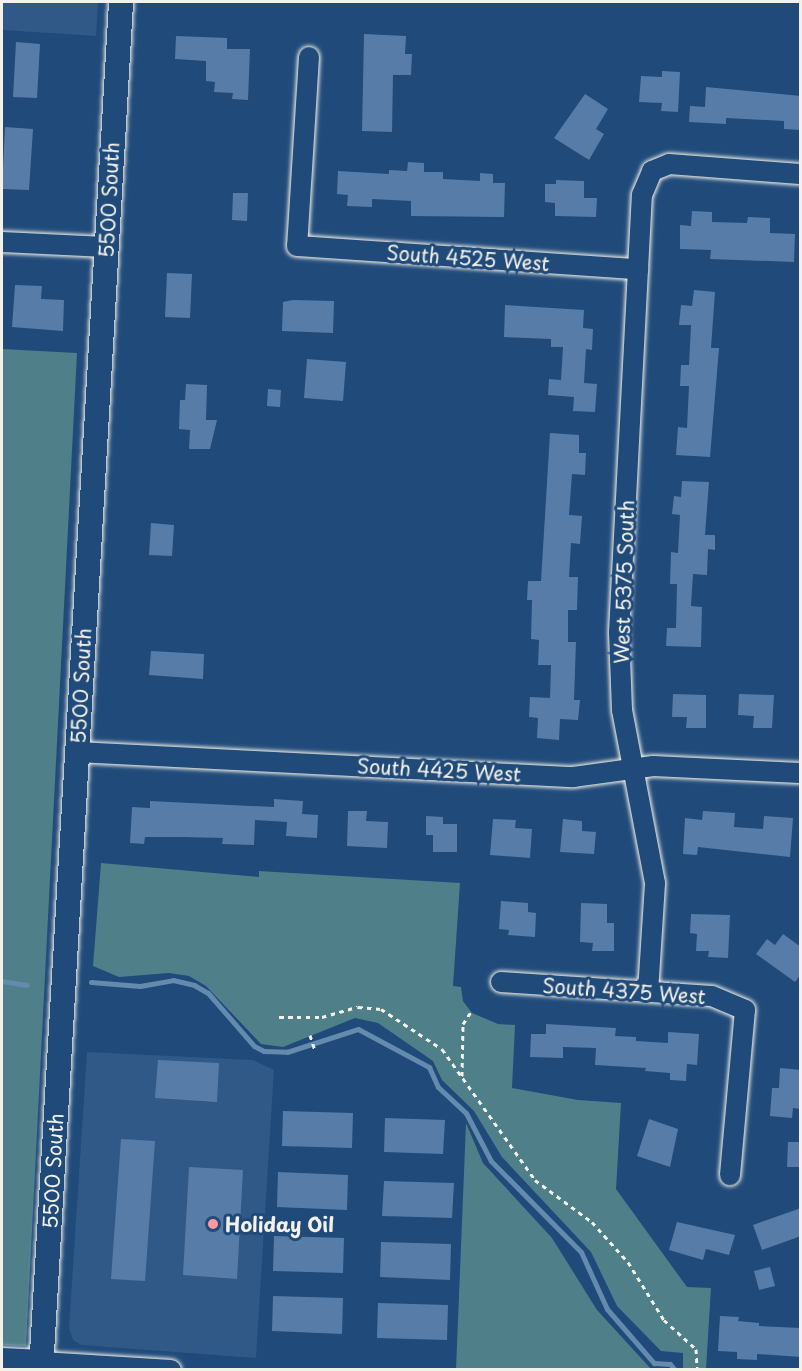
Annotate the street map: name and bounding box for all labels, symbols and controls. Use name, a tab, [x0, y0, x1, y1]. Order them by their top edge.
street label: 5500 South	[94, 141, 124, 259]
street label: South 4525 West	[384, 240, 552, 276]
street label: West 5375 South	[609, 500, 639, 664]
street label: 5500 South	[66, 627, 96, 745]
street label: South 4425 West	[355, 754, 523, 786]
street label: South 4375 West	[541, 973, 707, 1009]
street label: 5500 South	[38, 1112, 68, 1230]
place label: Holiday Oil	[225, 1212, 336, 1236]
marker: Holiday Oil	[206, 1217, 220, 1231]

